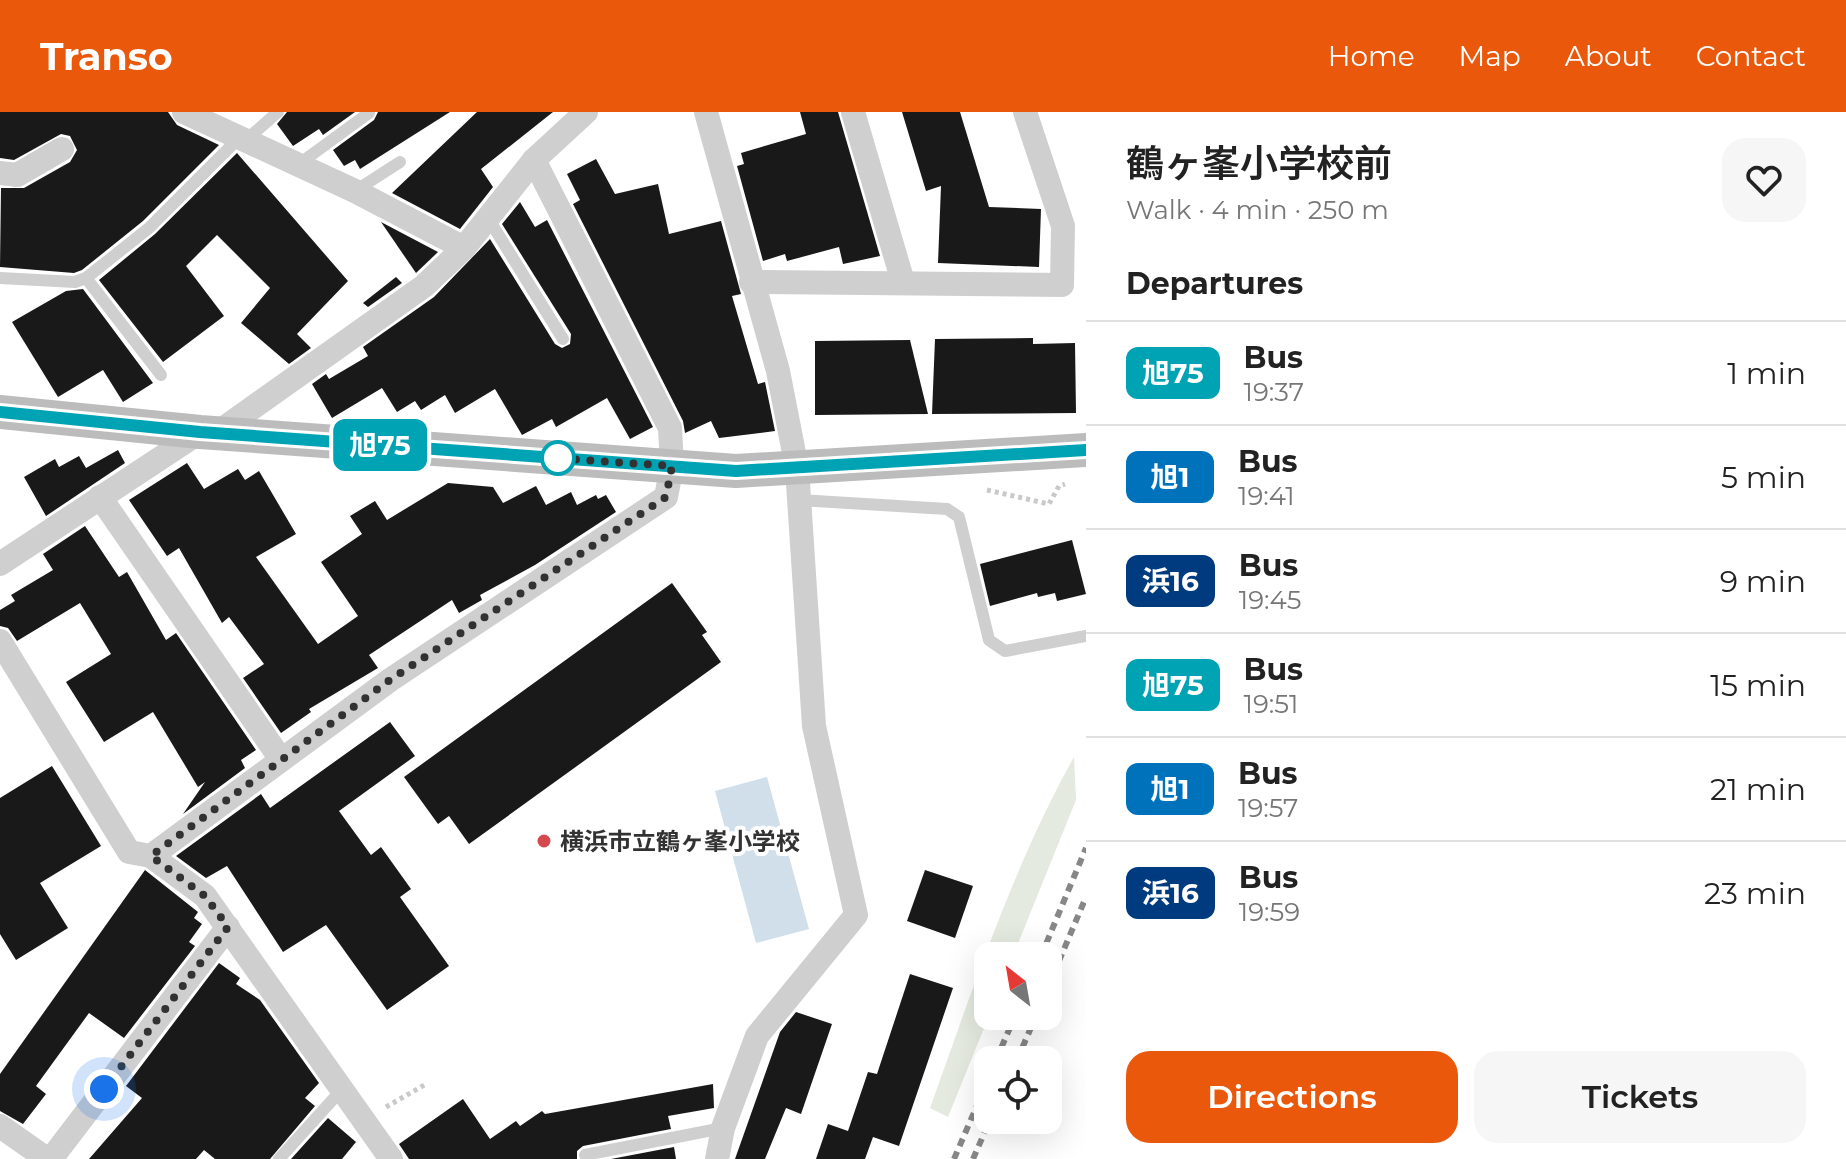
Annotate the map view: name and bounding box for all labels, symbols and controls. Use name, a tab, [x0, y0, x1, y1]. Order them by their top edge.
text: Transo	[40, 33, 173, 80]
text: Home	[1328, 39, 1415, 73]
text: Map	[1459, 39, 1521, 73]
text: About	[1565, 39, 1652, 73]
text: Contact	[1696, 39, 1806, 73]
button: heart	[1722, 138, 1806, 222]
text: 鶴ヶ峯小学校前	[1126, 140, 1392, 187]
text: Walk · 4 min · 250 m	[1126, 194, 1389, 226]
text: Departures	[1126, 265, 1303, 302]
text: Bus	[1244, 339, 1303, 376]
text: 1 min	[1727, 355, 1806, 392]
text: 旭75	[1142, 356, 1204, 390]
text: 19:37	[1244, 376, 1304, 408]
line badge: 旭75	[334, 419, 426, 471]
text: 旭75	[349, 428, 411, 462]
unlabelled marker	[541, 441, 575, 475]
text: Bus	[1238, 443, 1298, 480]
text: 5 min	[1721, 459, 1806, 496]
text: 旭1	[1151, 460, 1189, 494]
text: 19:41	[1238, 480, 1295, 512]
text: Bus	[1239, 547, 1298, 584]
text: 9 min	[1720, 563, 1806, 600]
text: 浜16	[1142, 564, 1199, 598]
text: 19:45	[1239, 584, 1301, 616]
text: Bus	[1244, 651, 1303, 688]
text: 15 min	[1710, 667, 1806, 704]
text: 旭75	[1142, 668, 1204, 702]
text: 19:51	[1244, 688, 1298, 720]
text: Bus	[1238, 755, 1298, 792]
text: 21 min	[1710, 771, 1806, 808]
text: 旭1	[1151, 772, 1189, 806]
text: 19:57	[1238, 792, 1298, 824]
place label: 横浜市立鶴ヶ峯小学校	[560, 827, 800, 856]
marker: 横浜市立鶴ヶ峯小学校	[535, 832, 553, 850]
text: Bus	[1239, 859, 1298, 896]
text: 23 min	[1704, 875, 1806, 912]
text: 浜16	[1142, 876, 1199, 910]
text: 19:59	[1239, 896, 1300, 928]
north arrow	[974, 942, 1062, 1030]
map controls	[974, 942, 1062, 1134]
button: locate	[974, 1046, 1062, 1134]
button: Directions	[1126, 1051, 1458, 1143]
button: Tickets	[1474, 1051, 1806, 1143]
your location	[84, 1069, 124, 1109]

